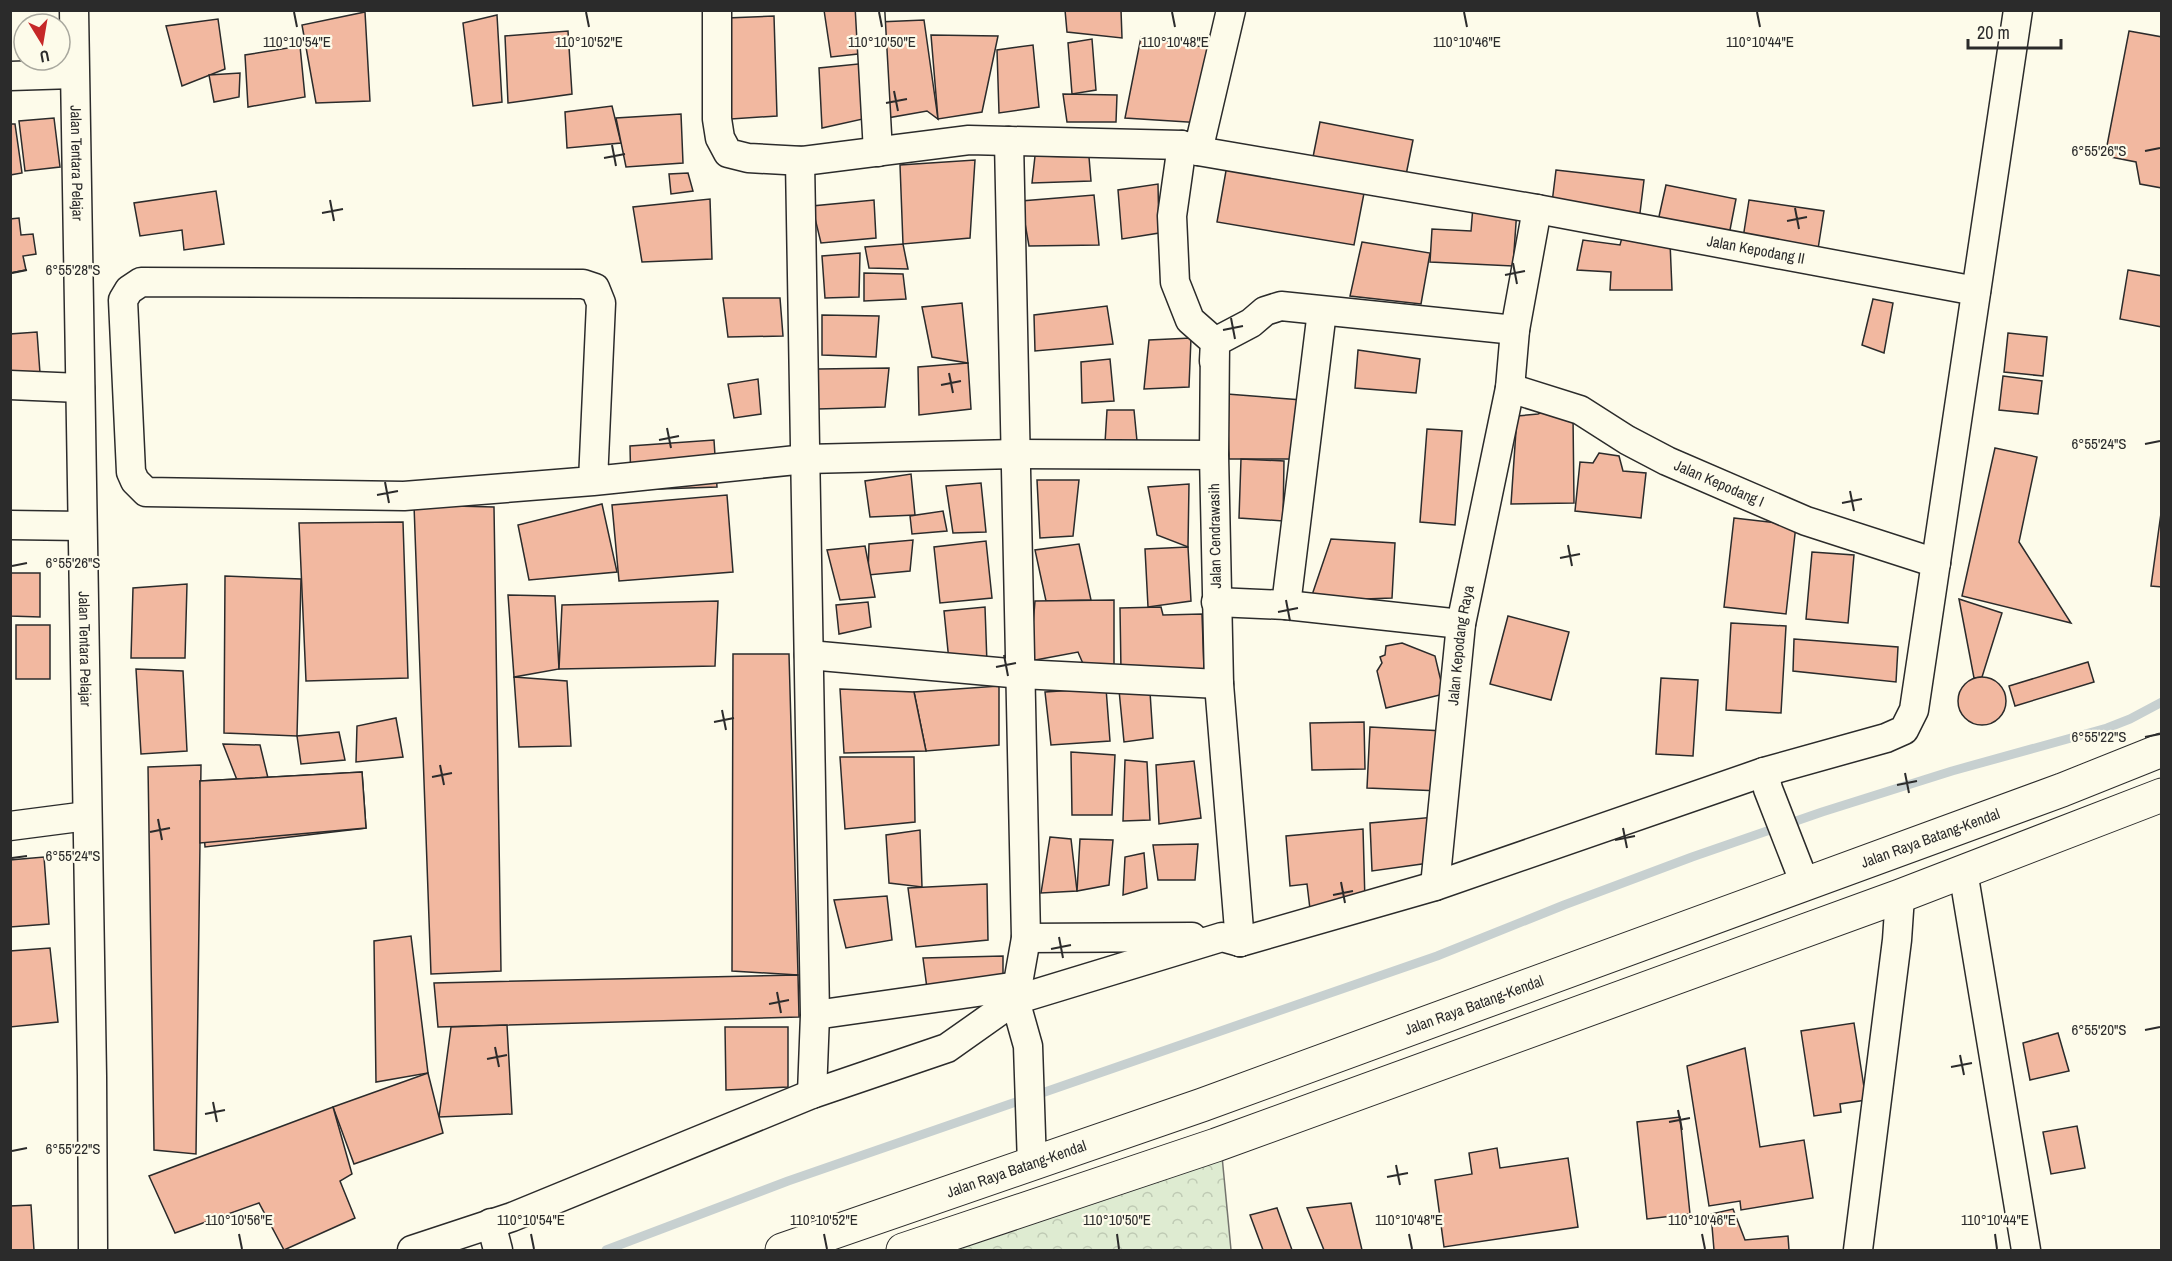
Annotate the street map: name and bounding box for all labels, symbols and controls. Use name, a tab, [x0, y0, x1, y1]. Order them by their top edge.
north arrow	[12, 12, 72, 72]
scale bar	[1968, 12, 2061, 50]
text: 20 m	[1977, 20, 2010, 45]
text: 110°10'54"E	[263, 31, 331, 52]
text: 110°10'52"E	[555, 31, 623, 52]
text: 110°10'50"E	[848, 31, 916, 52]
text: 110°10'48"E	[1141, 31, 1209, 52]
text: 110°10'46"E	[1433, 31, 1501, 52]
text: 110°10'44"E	[1726, 31, 1794, 52]
text: U	[38, 45, 52, 68]
street label: Jalan Tentara Pelajar	[66, 105, 89, 221]
text: 6°55'26"S	[2071, 140, 2127, 161]
street label: Jalan Kepodang II	[1705, 230, 1807, 269]
text: 6°55'28"S	[45, 259, 101, 280]
text: 6°55'24"S	[2071, 433, 2127, 454]
street label: Jalan Kepodang I	[1671, 454, 1767, 512]
street label: Jalan Cendrawasih	[1203, 483, 1226, 589]
text: 6°55'26"S	[45, 552, 101, 573]
street label: Jalan Kepodang Raya	[1442, 583, 1479, 706]
street label: Jalan Tentara Pelajar	[74, 591, 97, 707]
text: 6°55'22"S	[2071, 726, 2127, 747]
street label: Jalan Raya Batang-Kendal	[1858, 803, 2003, 873]
text: 6°55'24"S	[45, 845, 101, 866]
street label: Jalan Raya Batang-Kendal	[1401, 970, 1546, 1040]
text: 6°55'20"S	[2071, 1019, 2127, 1040]
street label: Jalan Raya Batang-Kendal	[944, 1135, 1089, 1202]
text: 6°55'22"S	[45, 1138, 101, 1159]
text: 110°10'56"E	[205, 1209, 273, 1230]
text: 110°10'54"E	[497, 1209, 565, 1230]
text: 110°10'52"E	[790, 1209, 858, 1230]
text: 110°10'50"E	[1083, 1209, 1151, 1230]
text: 110°10'48"E	[1375, 1209, 1443, 1230]
text: 110°10'46"E	[1668, 1209, 1736, 1230]
text: 110°10'44"E	[1961, 1209, 2029, 1230]

